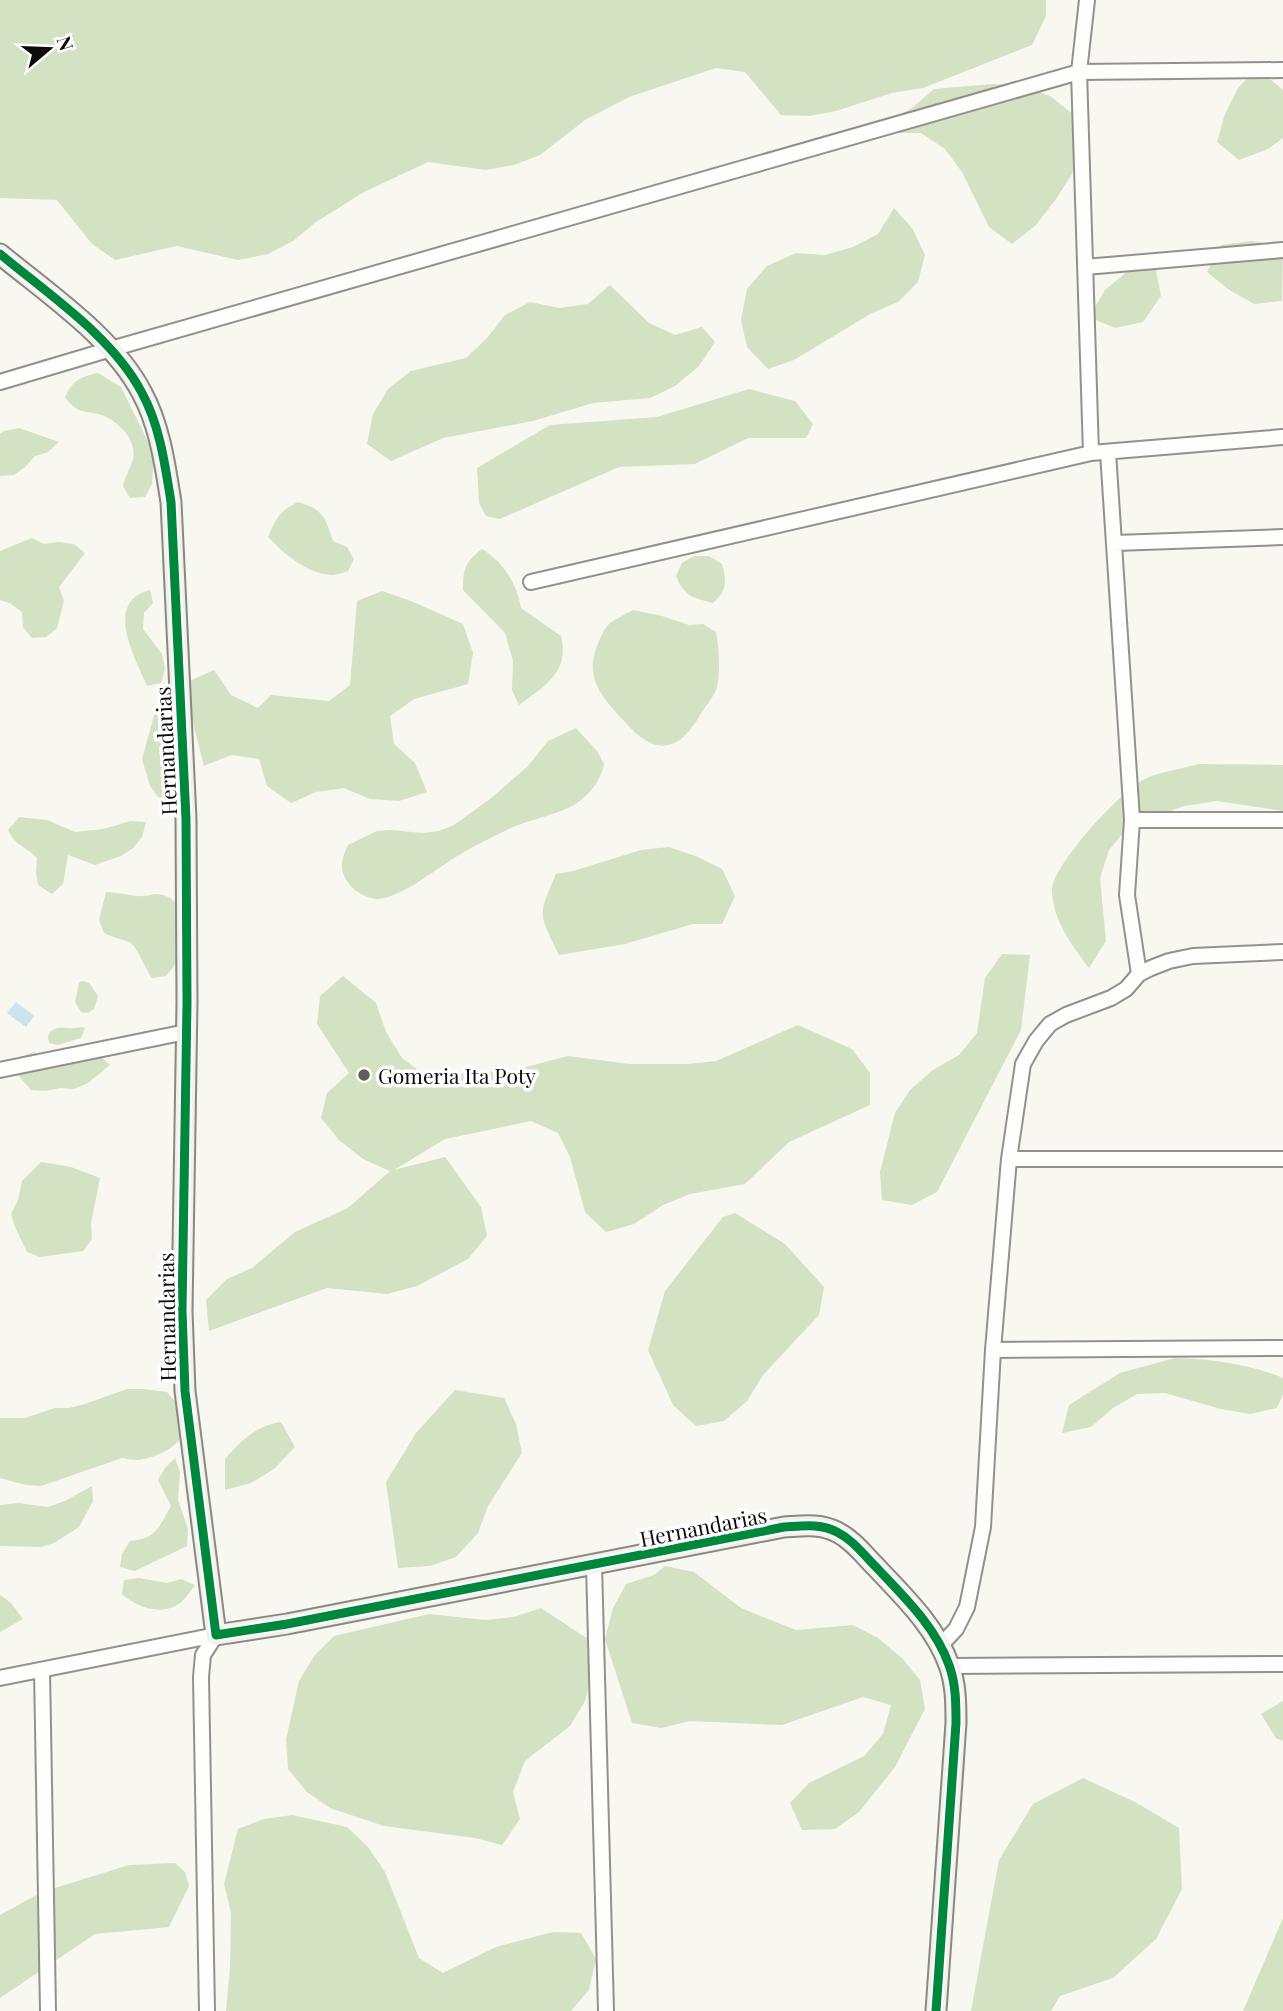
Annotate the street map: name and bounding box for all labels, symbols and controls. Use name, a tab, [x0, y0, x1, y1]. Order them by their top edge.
north arrow	[14, 14, 84, 84]
text: N	[51, 32, 81, 54]
street label: Hernandarias	[148, 686, 182, 816]
place label: Gomeria Ita Poty	[378, 1061, 536, 1089]
marker: Gomeria Ita Poty	[356, 1067, 372, 1083]
street label: Hernandarias	[151, 1252, 181, 1382]
street label: Hernandarias	[637, 1500, 769, 1552]

